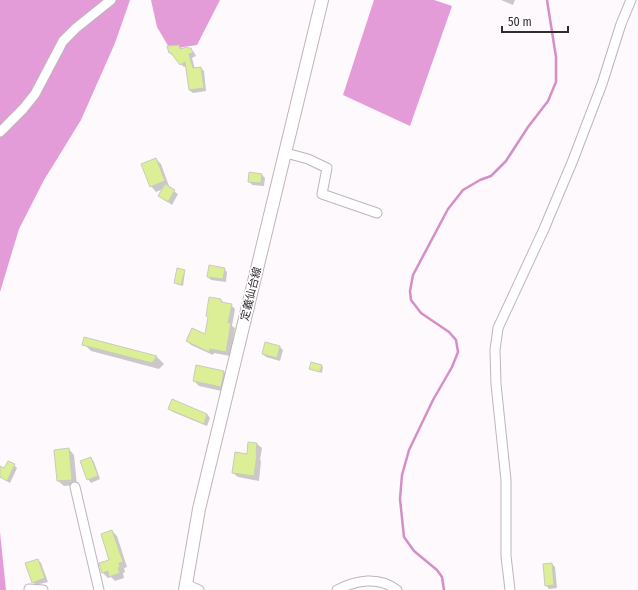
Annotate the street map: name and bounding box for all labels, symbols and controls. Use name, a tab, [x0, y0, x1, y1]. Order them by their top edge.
scale bar	[502, 8, 568, 34]
text: 50 m	[508, 15, 532, 29]
street label: 定義仙台線	[238, 266, 264, 322]

